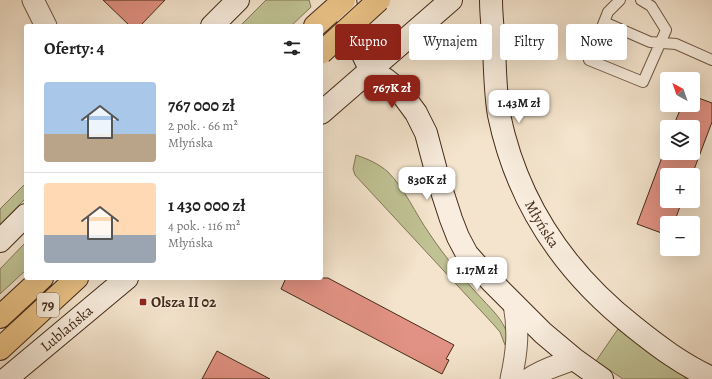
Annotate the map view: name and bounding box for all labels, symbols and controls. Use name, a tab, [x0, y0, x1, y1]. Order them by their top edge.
chip: Kupno	[335, 24, 401, 60]
chip: Wynajem	[409, 24, 492, 60]
chip: Filtry	[500, 24, 558, 60]
chip: Nowe	[566, 24, 627, 60]
text: Oferty: 4	[44, 37, 104, 60]
icon: filters	[281, 37, 303, 59]
north arrow	[660, 72, 700, 112]
map controls	[660, 72, 700, 256]
pin: 767K zł	[355, 75, 429, 109]
text: 767K zł	[373, 79, 411, 96]
pin: 1.43M zł	[478, 90, 560, 124]
text: 767 000 zł	[168, 94, 235, 117]
text: 1.43M zł	[497, 94, 541, 111]
icon: home	[76, 98, 124, 146]
text: 2 pok. · 66 m²	[168, 117, 238, 134]
button: layers	[660, 120, 700, 160]
text: Młyńska	[168, 134, 213, 151]
pin: 830K zł	[390, 167, 464, 201]
button: +	[660, 168, 700, 208]
text: 830K zł	[407, 171, 447, 188]
text: 1 430 000 zł	[168, 194, 245, 217]
street label: Młyńska	[520, 197, 564, 252]
icon: home	[76, 199, 124, 247]
button: −	[660, 216, 700, 256]
text: 4 pok. · 116 m²	[168, 217, 240, 234]
text: Młyńska	[168, 234, 213, 251]
pin: 1.17M zł	[436, 257, 518, 291]
text: 1.17M zł	[456, 261, 498, 278]
place label: Olsza II 02	[151, 292, 217, 312]
road number: 79	[37, 293, 59, 317]
marker: Olsza II 02	[138, 297, 148, 307]
street label: Lublańska	[36, 301, 97, 356]

